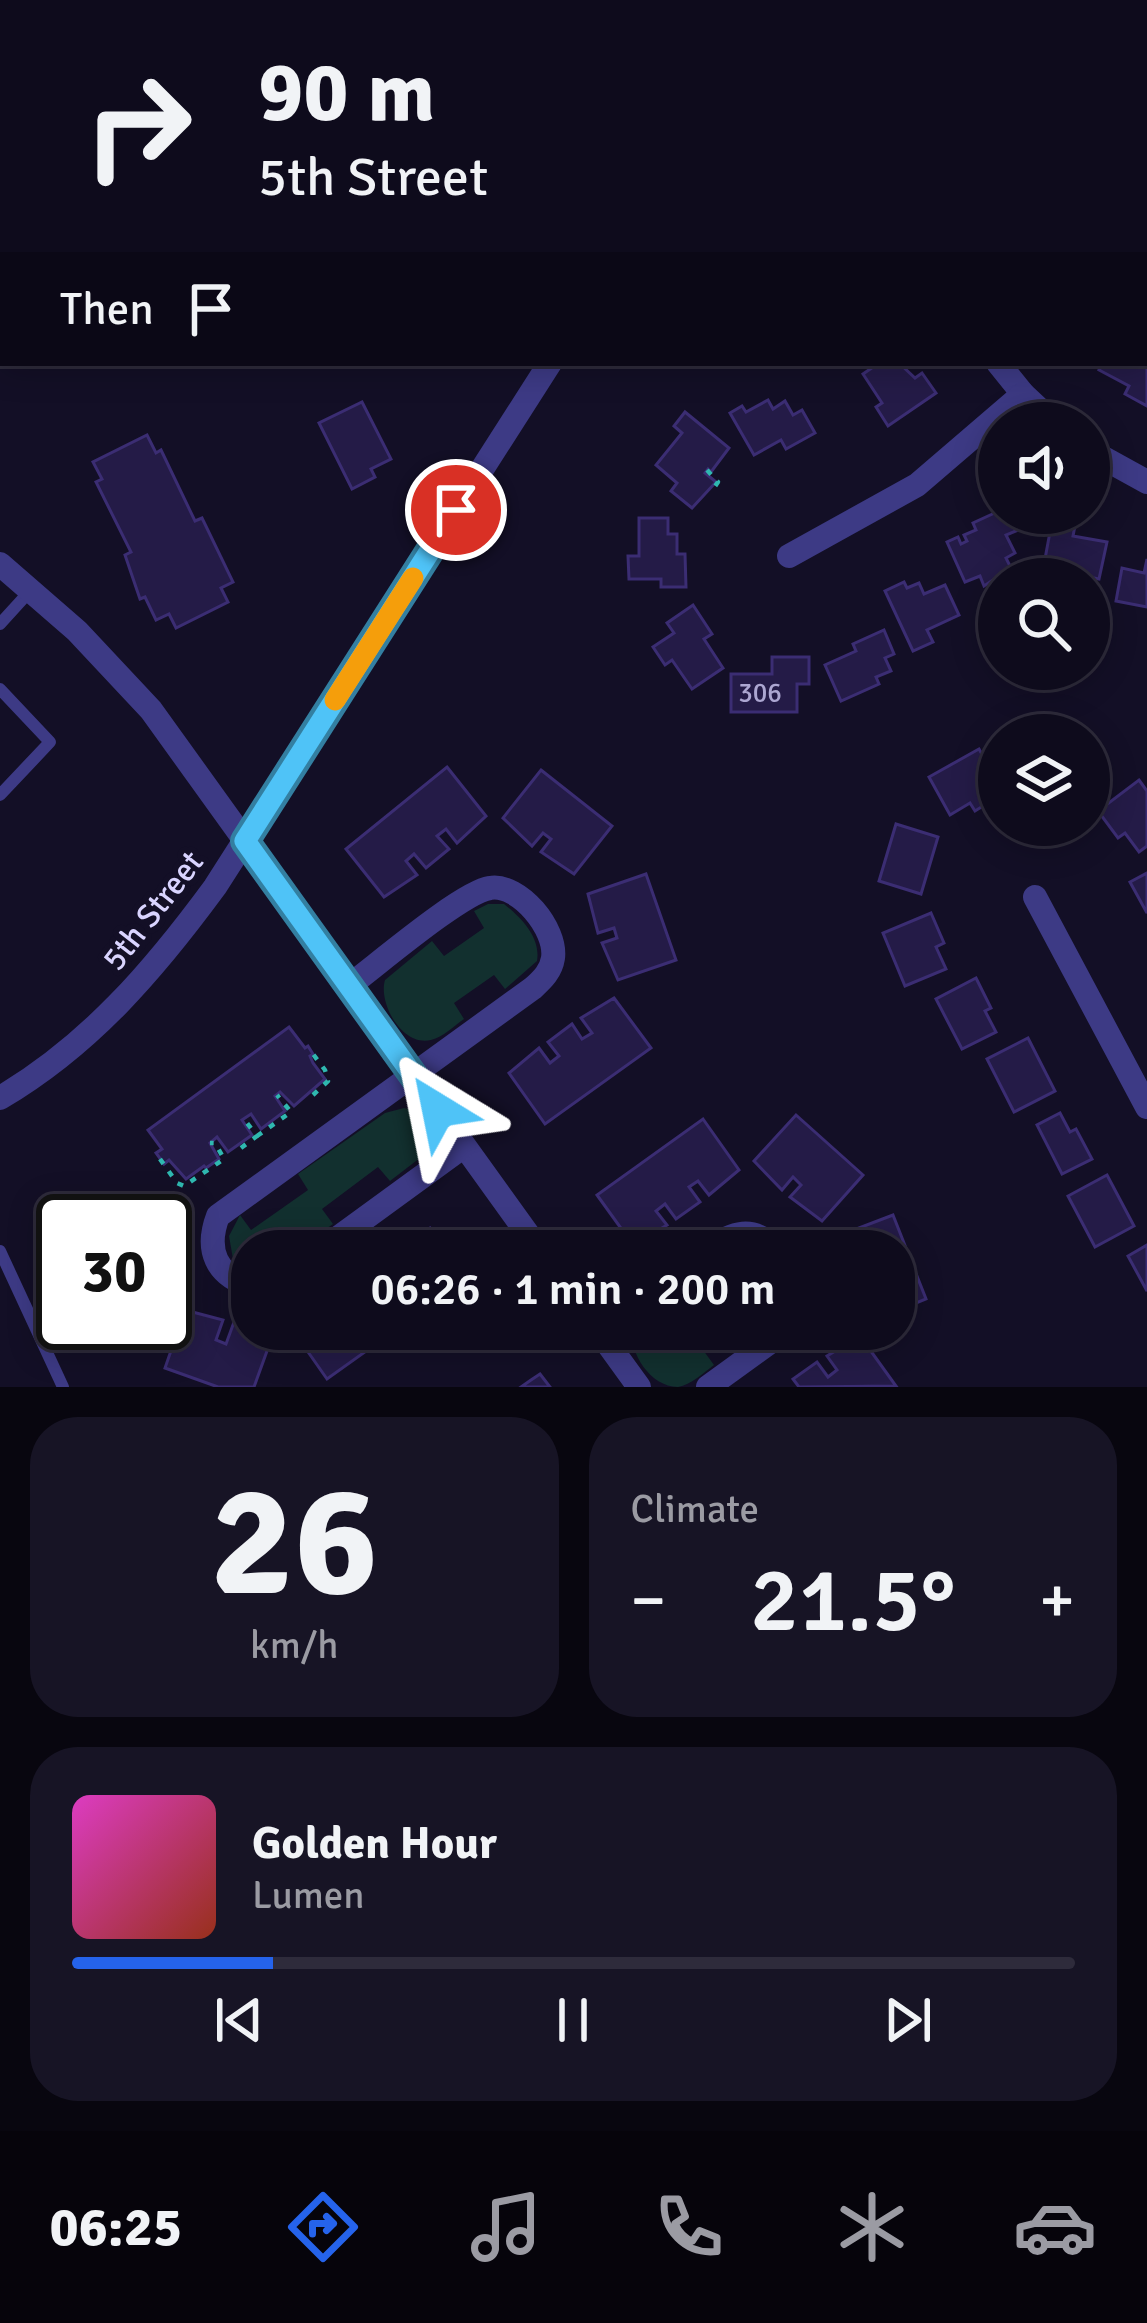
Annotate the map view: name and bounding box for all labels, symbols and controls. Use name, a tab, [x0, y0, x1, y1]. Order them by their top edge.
text: 90 m	[258, 41, 435, 145]
icon: right	[60, 48, 216, 204]
text: 5th Street	[258, 144, 488, 211]
icon: arrive	[178, 276, 244, 342]
text: Then	[60, 282, 154, 337]
map controls	[978, 402, 1110, 846]
button: sound	[978, 402, 1110, 534]
pin	[405, 459, 507, 561]
icon: arrive	[423, 477, 489, 543]
button: search	[978, 558, 1110, 690]
house number: 306	[738, 677, 782, 710]
button: layers	[978, 714, 1110, 846]
street label: 5th Street	[94, 843, 213, 979]
position arrow	[375, 1047, 501, 1173]
speed limit sign: 30	[36, 1194, 192, 1350]
text: 06:26 · 1 min · 200 m	[371, 1262, 775, 1317]
text: 26	[210, 1446, 378, 1639]
text: Climate	[631, 1485, 759, 1533]
text: 21.5°	[750, 1545, 955, 1656]
text: −	[631, 1560, 666, 1641]
text: +	[1039, 1560, 1075, 1641]
text: km/h	[250, 1621, 338, 1669]
text: Golden Hour	[252, 1816, 497, 1871]
text: Lumen	[252, 1871, 365, 1919]
icon: previous	[206, 1987, 272, 2053]
icon: pause	[540, 1987, 606, 2053]
icon: next	[875, 1987, 941, 2053]
icon: directions	[281, 2185, 365, 2269]
icon: music	[464, 2185, 548, 2269]
icon: phone	[647, 2185, 731, 2269]
icon: climate	[830, 2185, 914, 2269]
icon: car	[1013, 2185, 1097, 2269]
text: 06:25	[50, 2194, 182, 2261]

